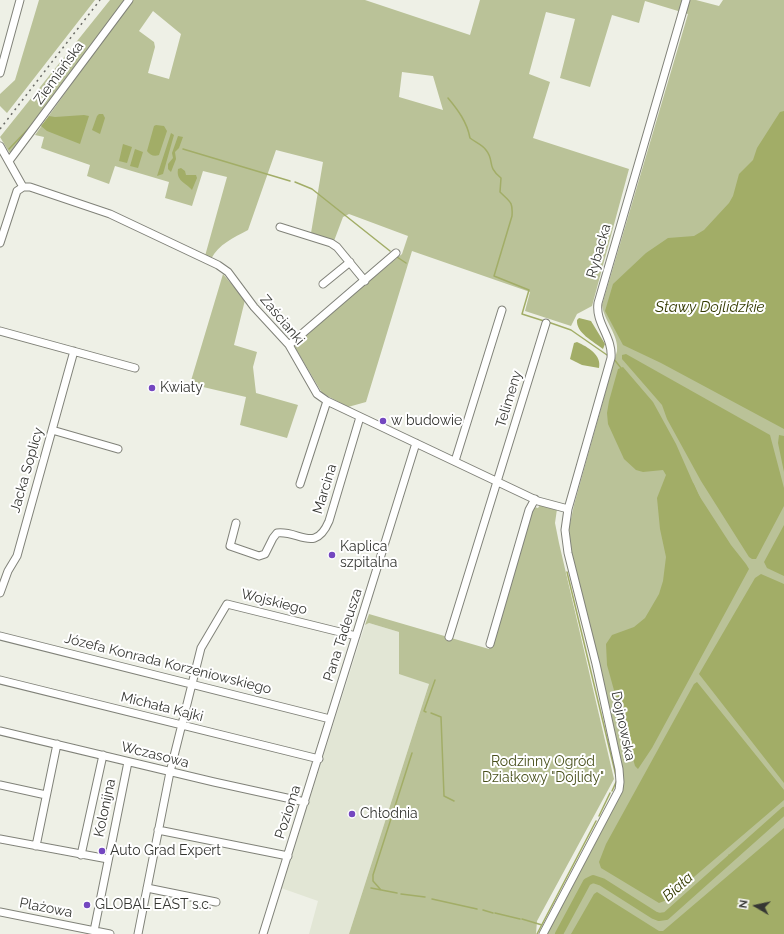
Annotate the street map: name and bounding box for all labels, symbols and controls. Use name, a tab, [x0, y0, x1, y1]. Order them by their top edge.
street label: Ziemiańska	[31, 38, 87, 108]
street label: Rybacka	[583, 222, 615, 280]
street label: Zaścianki	[256, 292, 308, 348]
water label: Stawy Dojlidzkie	[655, 298, 765, 316]
street label: Telimeny	[492, 368, 526, 430]
place label: Kwiaty	[160, 380, 203, 396]
marker: Kwiaty	[147, 383, 157, 393]
place label: w budowie	[391, 413, 462, 429]
marker: w budowie	[378, 416, 388, 426]
street label: Jacka Soplicy	[7, 425, 47, 515]
street label: Marcina	[310, 462, 340, 516]
place label: Kaplica szpitalna	[340, 539, 397, 572]
marker: Kaplica szpitalna	[327, 550, 337, 560]
street label: Wojskiego	[239, 586, 309, 618]
street label: Pana Tadeusza	[320, 586, 366, 684]
street label: Józefa Konrada Korzeniowskiego	[63, 630, 273, 698]
street label: Michała Kajki	[119, 689, 205, 725]
street label: Dojnowska	[607, 690, 639, 762]
street label: Wczasowa	[119, 738, 191, 772]
park label: Rodzinny Ogród Działkowy "Dojlidy"	[482, 754, 604, 786]
street label: Kolonijna	[91, 777, 119, 839]
street label: Pozioma	[271, 783, 305, 841]
place label: Chłodnia	[360, 806, 418, 822]
marker: Chłodnia	[347, 809, 357, 819]
place label: Auto Grad Expert	[110, 843, 221, 859]
marker: Auto Grad Expert	[97, 846, 107, 856]
water label: Biała	[659, 869, 697, 905]
north arrow	[736, 886, 776, 926]
street label: Plażowa	[18, 895, 74, 921]
place label: GLOBAL EAST s.c.	[95, 897, 212, 913]
text: N	[737, 899, 751, 909]
marker: GLOBAL EAST s.c.	[82, 900, 92, 910]

